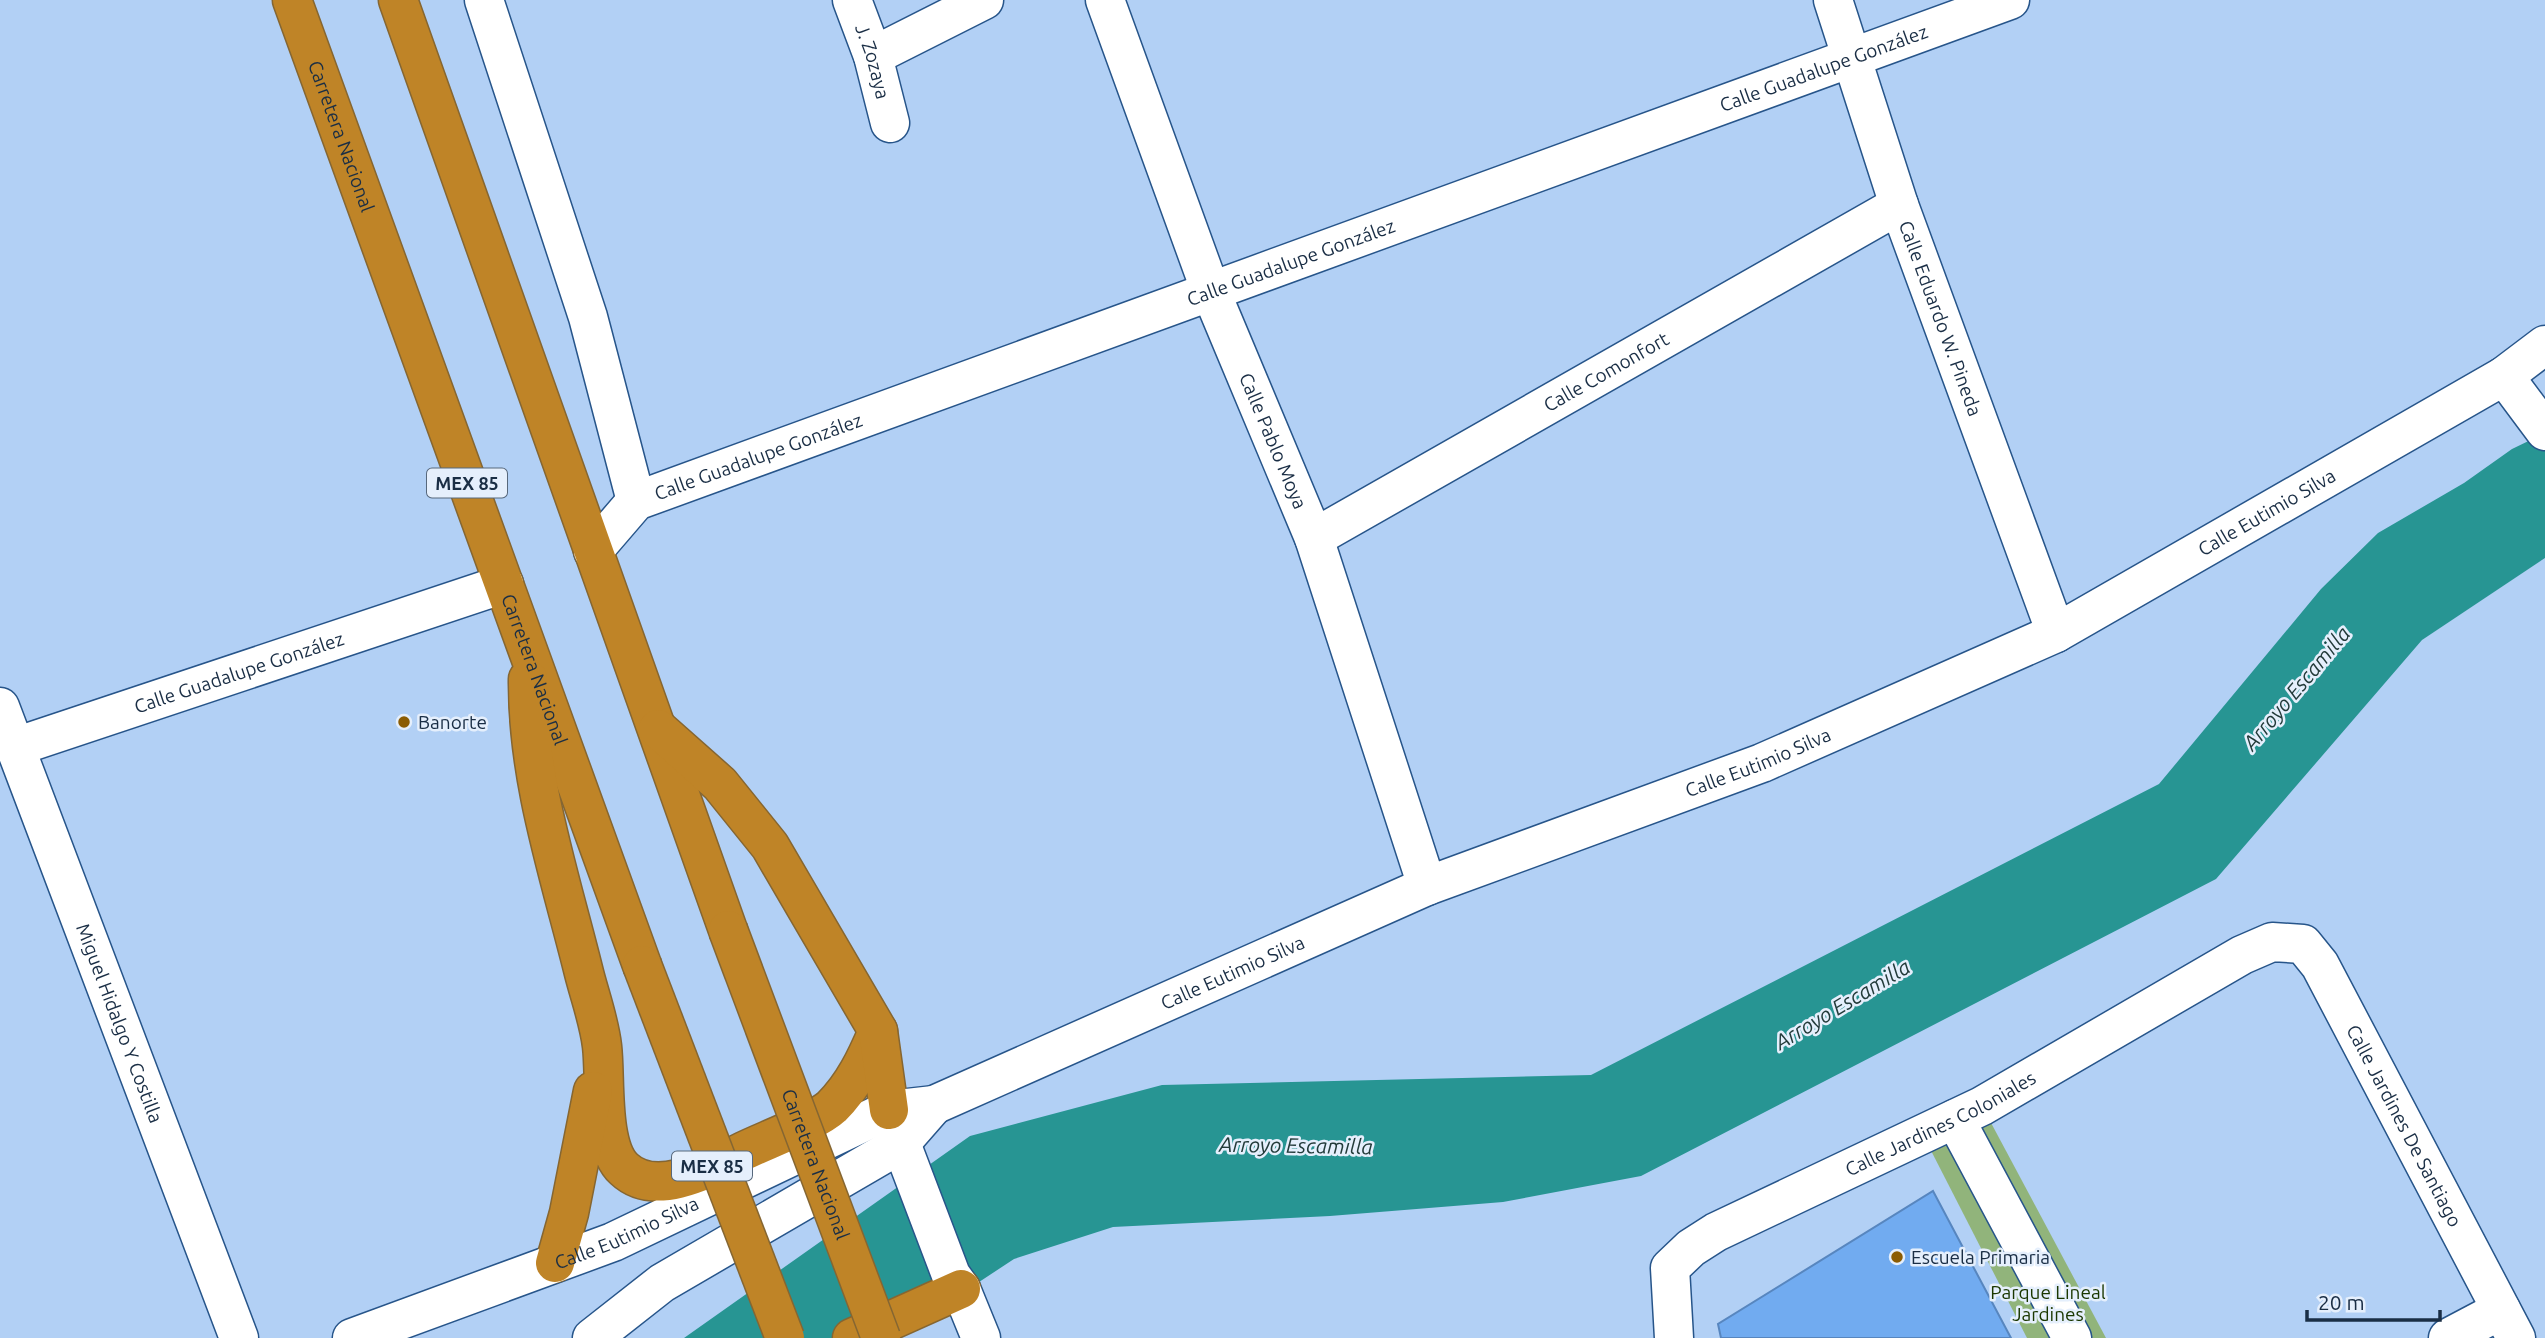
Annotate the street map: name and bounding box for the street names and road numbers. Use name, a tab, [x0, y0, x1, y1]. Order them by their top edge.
street label: Calle Guadalupe González	[1717, 20, 1931, 116]
street label: J. Zozaya	[851, 21, 894, 101]
street label: Carretera Nacional	[304, 58, 379, 215]
street label: Calle Guadalupe González	[1184, 214, 1398, 310]
street label: Calle Eduardo W. Pineda	[1895, 217, 1986, 419]
street label: Calle Comonfort	[1540, 327, 1673, 416]
street label: Calle Pablo Moya	[1235, 370, 1312, 512]
street label: Calle Guadalupe González	[651, 408, 865, 504]
street label: Calle Eutimio Silva	[2194, 464, 2339, 560]
road number: MEX 85	[427, 468, 507, 498]
street label: Carretera Nacional	[497, 591, 572, 748]
street label: Calle Guadalupe González	[131, 627, 347, 718]
street label: Calle Eutimio Silva	[1682, 723, 1834, 801]
street label: Miguel Hidalgo Y Costilla	[72, 920, 167, 1126]
street label: Calle Eutimio Silva	[1157, 931, 1308, 1014]
street label: Calle Jardines De Santiago	[2342, 1021, 2466, 1230]
street label: Calle Jardines Coloniales	[1842, 1066, 2039, 1180]
street label: Carretera Nacional	[778, 1086, 854, 1242]
road number: MEX 85	[672, 1152, 752, 1181]
street label: Calle Eutimio Silva	[551, 1192, 702, 1274]

